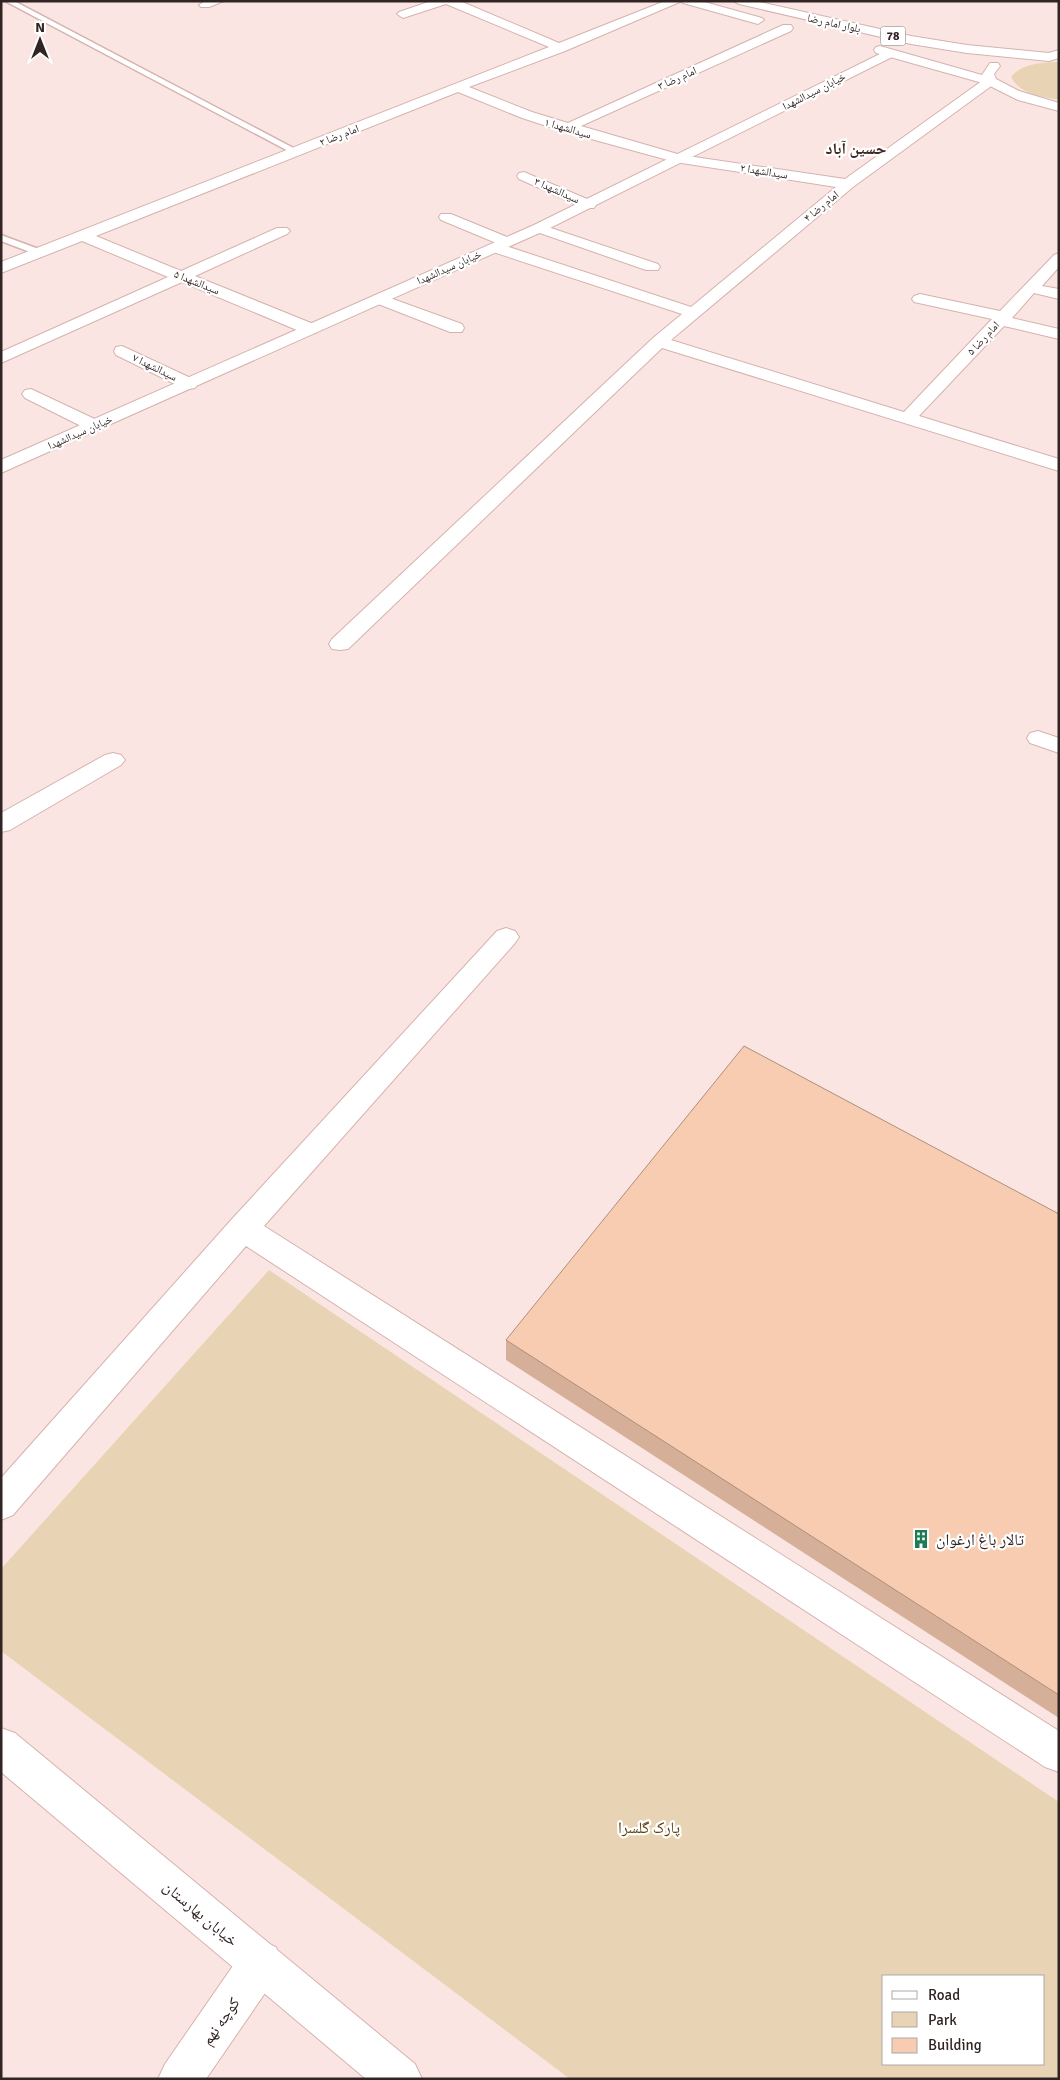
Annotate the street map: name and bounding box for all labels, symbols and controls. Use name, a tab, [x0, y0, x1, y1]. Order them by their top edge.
street label: بلوار امام رضا	[806, 12, 862, 35]
north arrow	[15, 15, 65, 65]
text: N	[35, 19, 45, 36]
road number: 78	[880, 27, 906, 46]
street label: امام رضا ۳	[656, 64, 699, 93]
street label: خیابان سیدالشهدا	[780, 70, 848, 113]
street label: سیدالشهدا ۱	[543, 116, 593, 141]
street label: امام رضا ۲	[318, 122, 361, 149]
district label: حسین آباد	[826, 139, 886, 159]
street label: سیدالشهدا ۲	[739, 161, 789, 182]
street label: سیدالشهدا ۳	[532, 175, 581, 206]
street label: امام رضا ۴	[801, 188, 841, 225]
street label: خیابان سیدالشهدا	[415, 247, 483, 287]
street label: سیدالشهدا ۵	[172, 267, 222, 297]
street label: امام رضا ۵	[965, 319, 1002, 358]
street label: سیدالشهدا ۷	[130, 351, 179, 384]
street label: خیابان سیدالشهدا	[46, 412, 114, 452]
building icon: تالار باغ ارغوان	[910, 1528, 932, 1550]
place label: تالار باغ ارغوان	[936, 1530, 1024, 1550]
park label: پارک گلسرا	[618, 1818, 680, 1838]
street label: خیابان بهارستان	[159, 1877, 242, 1951]
legend	[882, 1975, 1045, 2065]
text: Road	[928, 1986, 960, 2004]
street label: کوچه نهم	[197, 1993, 245, 2049]
text: Park	[928, 2011, 957, 2029]
text: Building	[928, 2036, 982, 2054]

